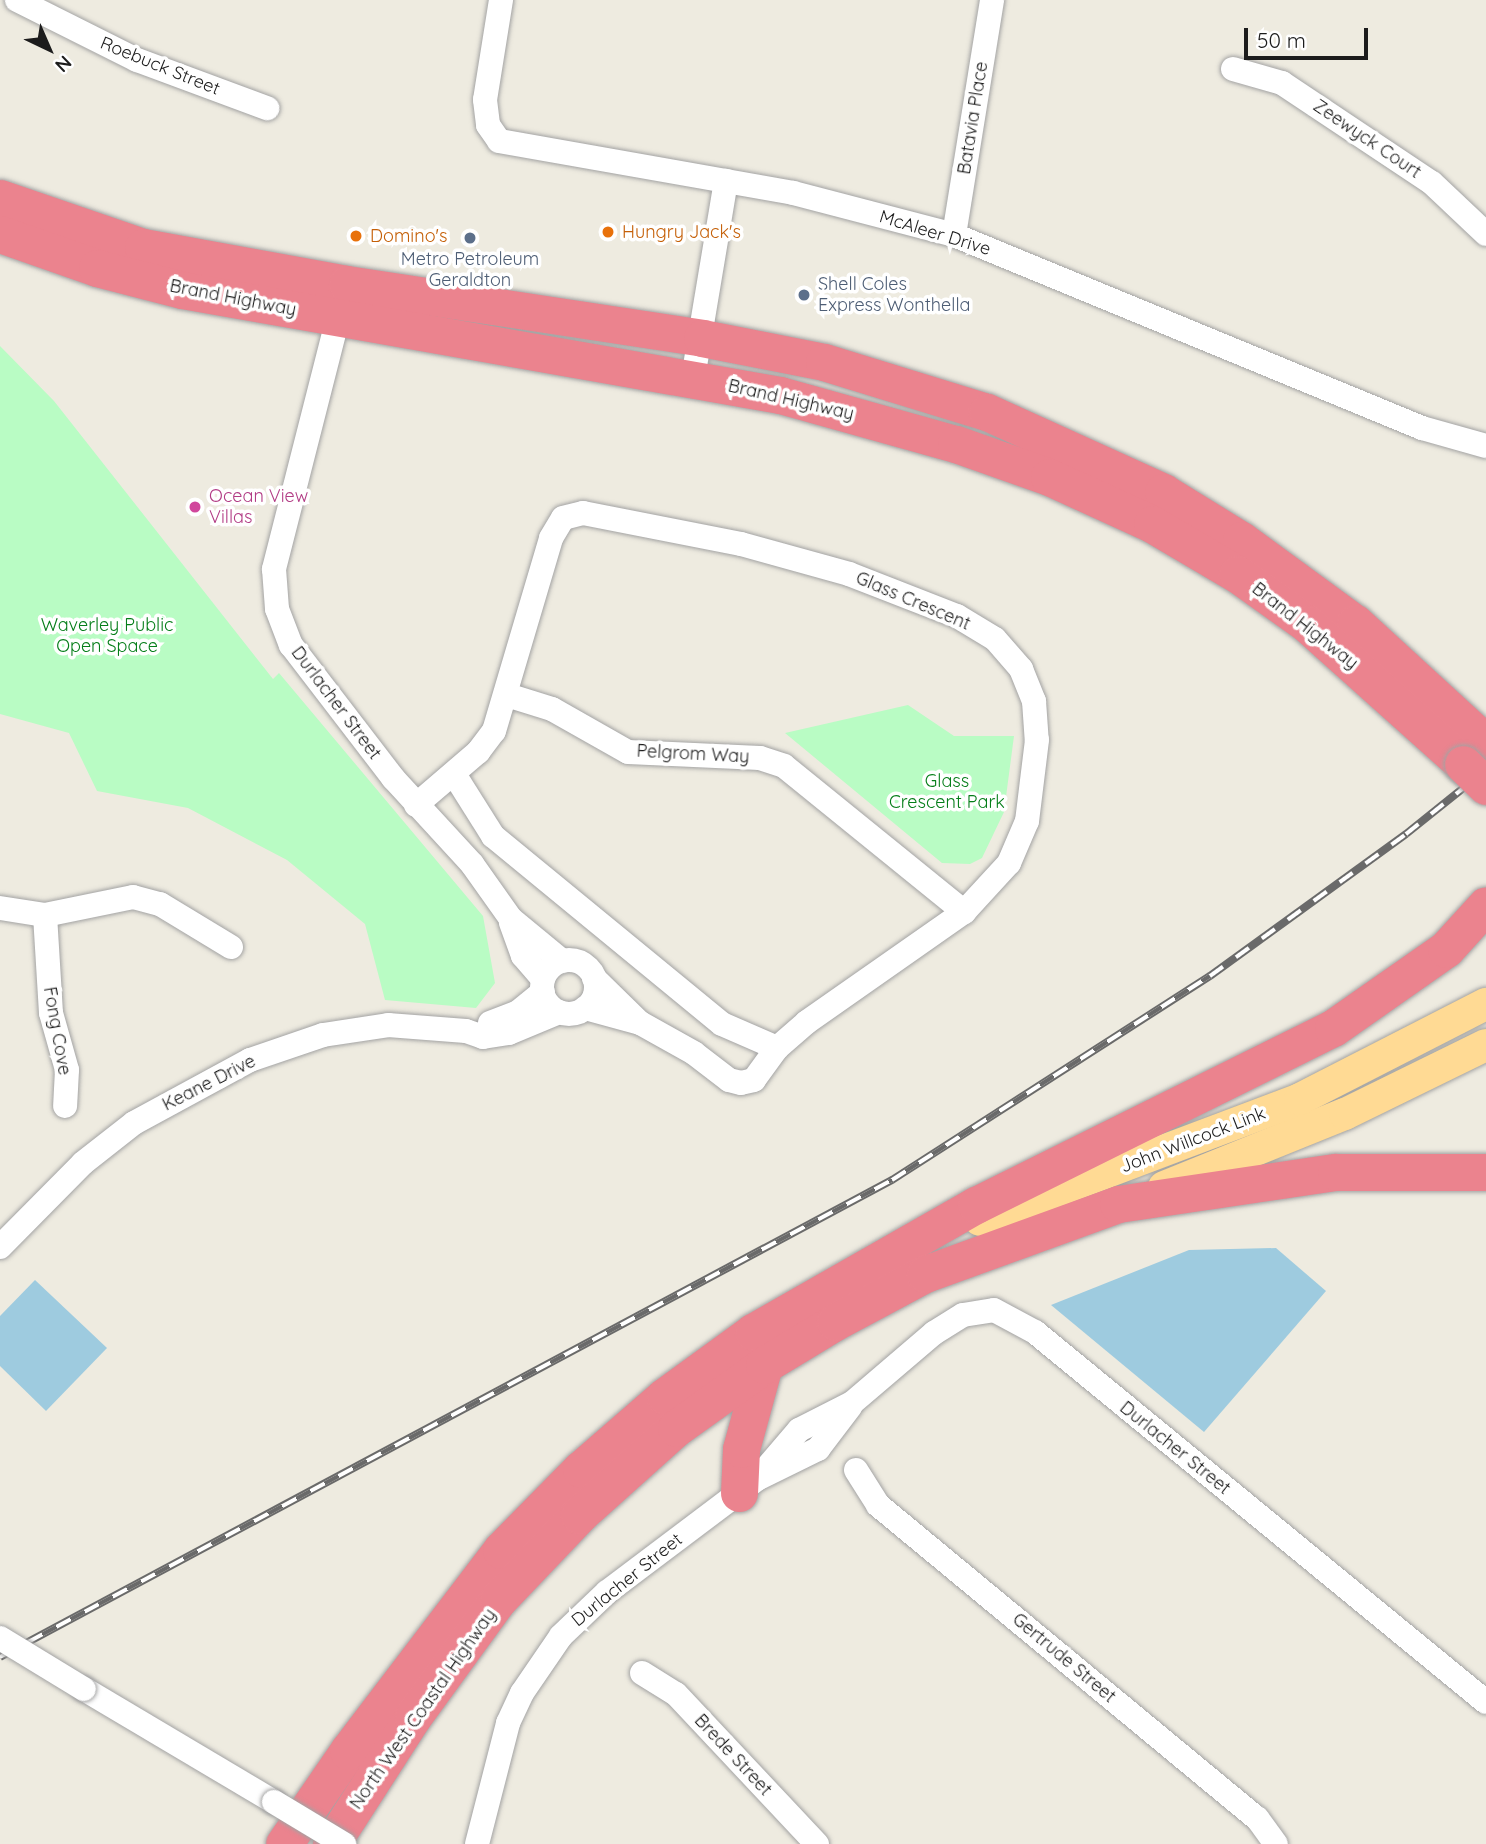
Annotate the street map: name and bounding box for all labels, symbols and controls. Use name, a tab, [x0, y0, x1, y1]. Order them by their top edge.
north arrow	[14, 14, 84, 84]
scale bar	[1248, 14, 1372, 58]
text: 50 m	[1257, 27, 1306, 53]
street label: Roebuck Street	[97, 32, 223, 100]
text: N	[50, 51, 77, 78]
street label: Batavia Place	[953, 60, 993, 176]
street label: Zeewyck Court	[1309, 95, 1425, 183]
street label: McAleer Drive	[877, 206, 993, 260]
place label: Hungry Jack's	[622, 221, 741, 243]
marker: Hungry Jack's	[600, 224, 616, 240]
place label: Domino's	[370, 225, 447, 247]
marker: Domino's	[348, 228, 364, 244]
marker: Metro Petroleum Geraldton	[462, 230, 478, 246]
place label: Metro Petroleum Geraldton	[401, 249, 539, 292]
place label: Shell Coles Express Wonthella	[818, 274, 970, 316]
street label: Brand Highway	[168, 275, 298, 321]
marker: Shell Coles Express Wonthella	[796, 287, 812, 303]
street label: Brand Highway	[726, 375, 856, 425]
place label: Ocean View Villas	[209, 486, 308, 528]
marker: Ocean View Villas	[187, 499, 203, 515]
street label: Glass Crescent	[853, 567, 973, 635]
street label: Brand Highway	[1248, 578, 1362, 674]
park label: Waverley Public Open Space	[41, 615, 173, 658]
street label: Durlacher Street	[286, 642, 386, 764]
street label: Pelgrom Way	[636, 740, 750, 768]
park label: Glass Crescent Park	[889, 771, 1005, 814]
street label: Fong Cove	[39, 985, 75, 1077]
street label: Keane Drive	[159, 1050, 259, 1116]
street label: John Willcock Link	[1117, 1102, 1269, 1178]
street label: Durlacher Street	[1115, 1397, 1235, 1499]
street label: Durlacher Street	[567, 1529, 687, 1631]
street label: North West Coastal Highway	[345, 1605, 501, 1813]
street label: Gertrude Street	[1008, 1609, 1120, 1707]
street label: Brede Street	[690, 1710, 776, 1800]

